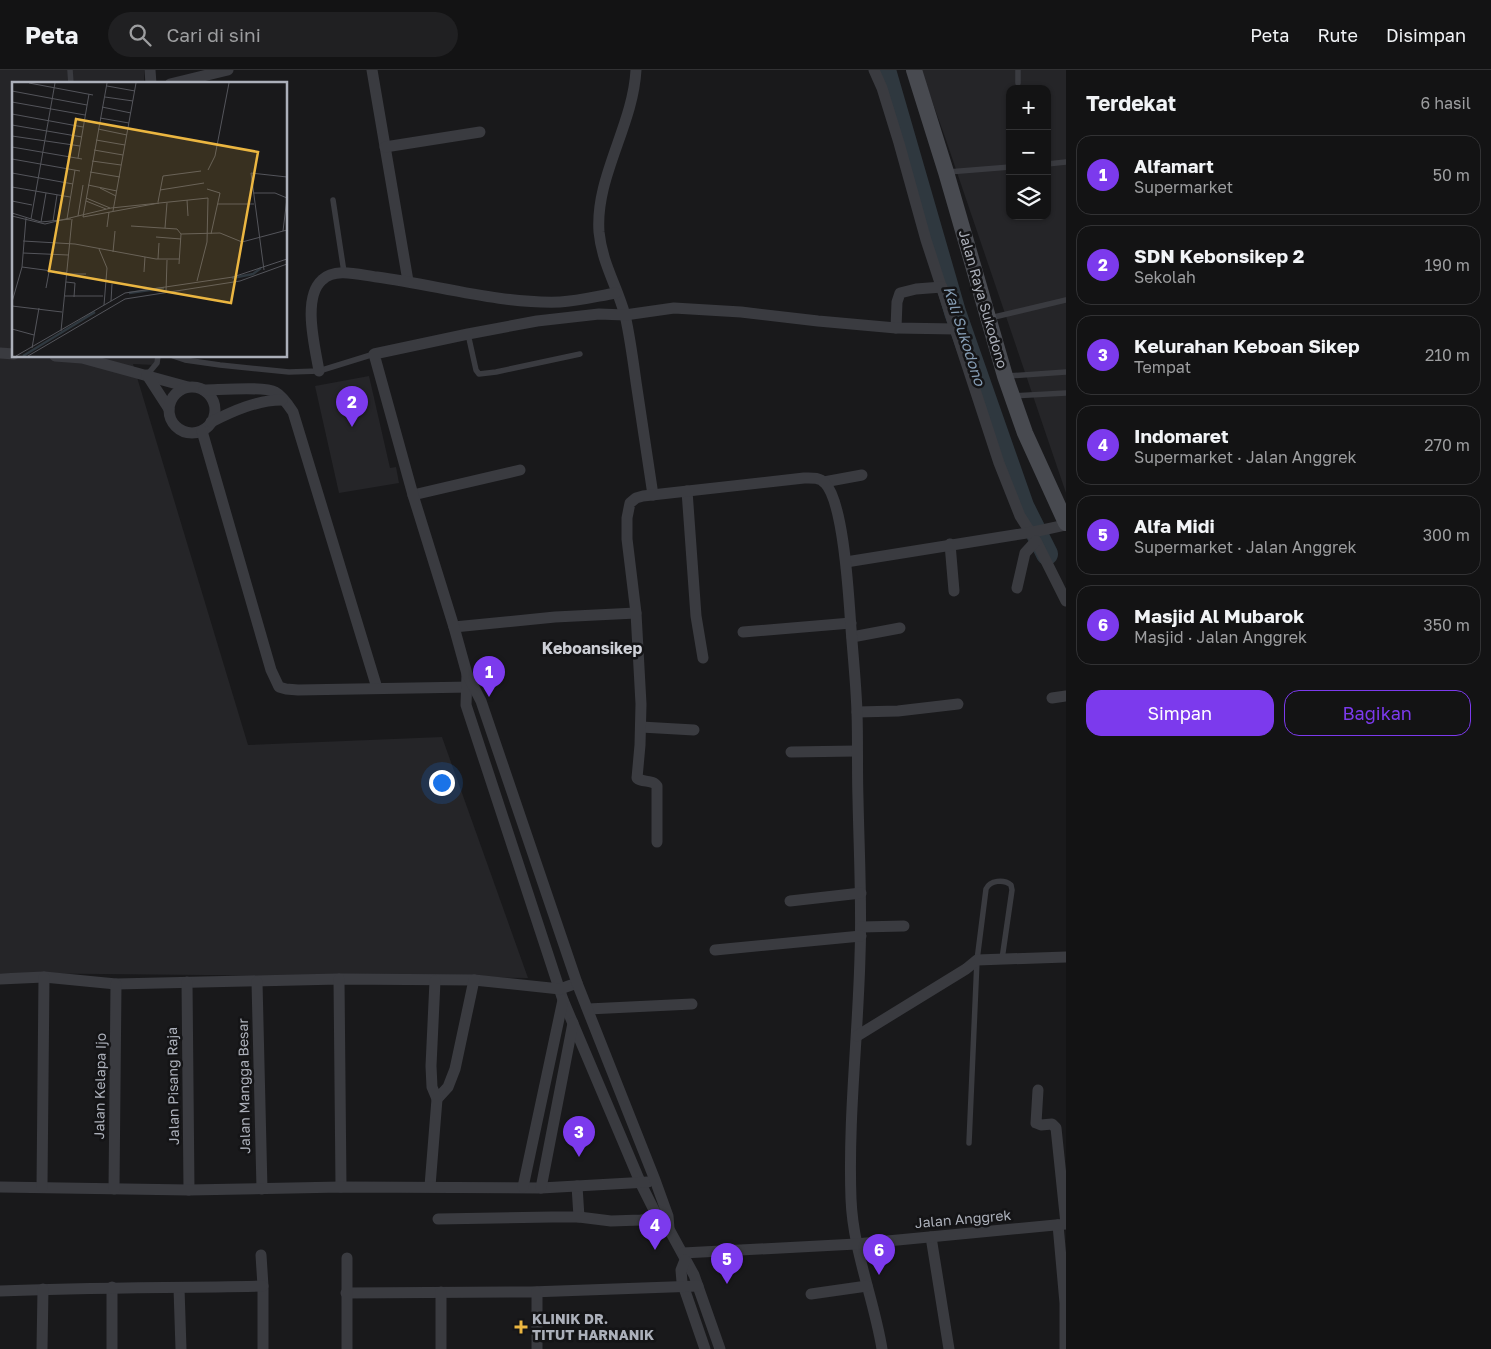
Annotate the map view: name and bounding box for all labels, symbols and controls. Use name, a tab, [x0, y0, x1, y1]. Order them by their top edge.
search box	[108, 12, 458, 57]
text: Peta	[25, 20, 78, 49]
icon: search	[126, 21, 154, 49]
text: Cari di sini	[166, 23, 261, 46]
text: Peta	[1250, 24, 1290, 46]
text: Rute	[1318, 24, 1358, 46]
text: Disimpan	[1386, 24, 1466, 46]
inset map	[12, 82, 288, 358]
map controls	[1006, 85, 1051, 220]
button: +	[1006, 85, 1051, 130]
text: Terdekat	[1086, 90, 1176, 116]
text: 6 hasil	[1421, 93, 1471, 113]
button: −	[1006, 130, 1051, 175]
text: Alfamart	[1134, 154, 1214, 177]
text: 1	[1099, 165, 1107, 185]
text: 50 m	[1433, 165, 1470, 185]
button: layers	[1006, 175, 1051, 220]
text: Supermarket	[1134, 177, 1233, 197]
street label: Jalan Raya Sukodono	[956, 228, 1011, 370]
text: SDN Kebonsikep 2	[1134, 244, 1304, 267]
text: 2	[1098, 255, 1108, 275]
text: 190 m	[1424, 255, 1470, 275]
text: Sekolah	[1134, 267, 1196, 287]
water label: Kali Sukodono	[940, 284, 990, 389]
text: Kelurahan Keboan Sikep	[1134, 334, 1360, 357]
text: 3	[1098, 345, 1108, 365]
text: 210 m	[1425, 345, 1470, 365]
text: Tempat	[1134, 357, 1191, 377]
pin: 2	[336, 386, 368, 427]
text: Indomaret	[1134, 424, 1229, 447]
text: 4	[1098, 435, 1108, 455]
text: 270 m	[1424, 435, 1470, 455]
text: Supermarket · Jalan Anggrek	[1134, 447, 1356, 467]
text: Alfa Midi	[1134, 514, 1215, 537]
text: 5	[1098, 525, 1108, 545]
text: 300 m	[1423, 525, 1470, 545]
text: Supermarket · Jalan Anggrek	[1134, 537, 1356, 557]
text: Masjid Al Mubarok	[1134, 604, 1304, 627]
text: 6	[1098, 615, 1108, 635]
text: 350 m	[1423, 615, 1470, 635]
text: Masjid · Jalan Anggrek	[1134, 627, 1307, 647]
district label: Keboansikep	[542, 638, 643, 658]
pin: 1	[473, 656, 505, 697]
button: Simpan	[1086, 690, 1274, 736]
button: Bagikan	[1284, 690, 1471, 736]
your location	[429, 770, 455, 796]
street label: Jalan Mangga Besar	[234, 1018, 253, 1154]
street label: Jalan Pisang Raja	[163, 1027, 182, 1145]
street label: Jalan Kelapa Ijo	[90, 1033, 109, 1139]
pin: 3	[563, 1116, 595, 1157]
street label: Jalan Anggrek	[914, 1206, 1012, 1231]
pin: 4	[639, 1209, 671, 1250]
pin: 6	[863, 1234, 895, 1275]
pin: 5	[711, 1243, 743, 1284]
place label: KLINIK DR. TITUT HARNANIK	[532, 1310, 654, 1343]
marker: KLINIK DR. TITUT HARNANIK	[514, 1320, 528, 1334]

